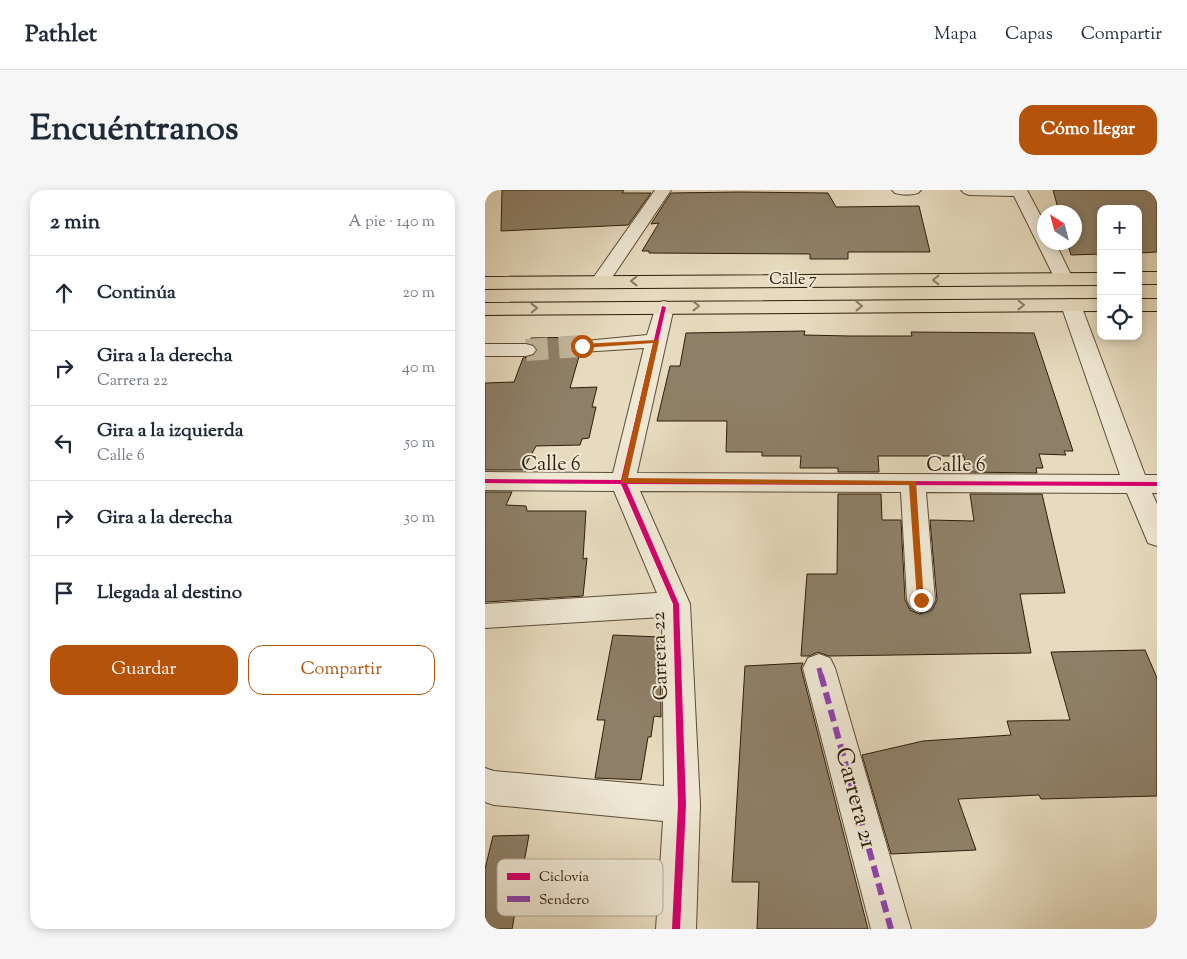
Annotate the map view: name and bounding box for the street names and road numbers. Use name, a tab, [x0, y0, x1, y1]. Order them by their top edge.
street label: Calle 7	[769, 269, 817, 292]
street label: Calle 6	[521, 451, 581, 480]
street label: Calle 6	[926, 452, 986, 481]
street label: Carrera 22	[645, 611, 677, 701]
street label: Carrera 21	[825, 744, 885, 852]

